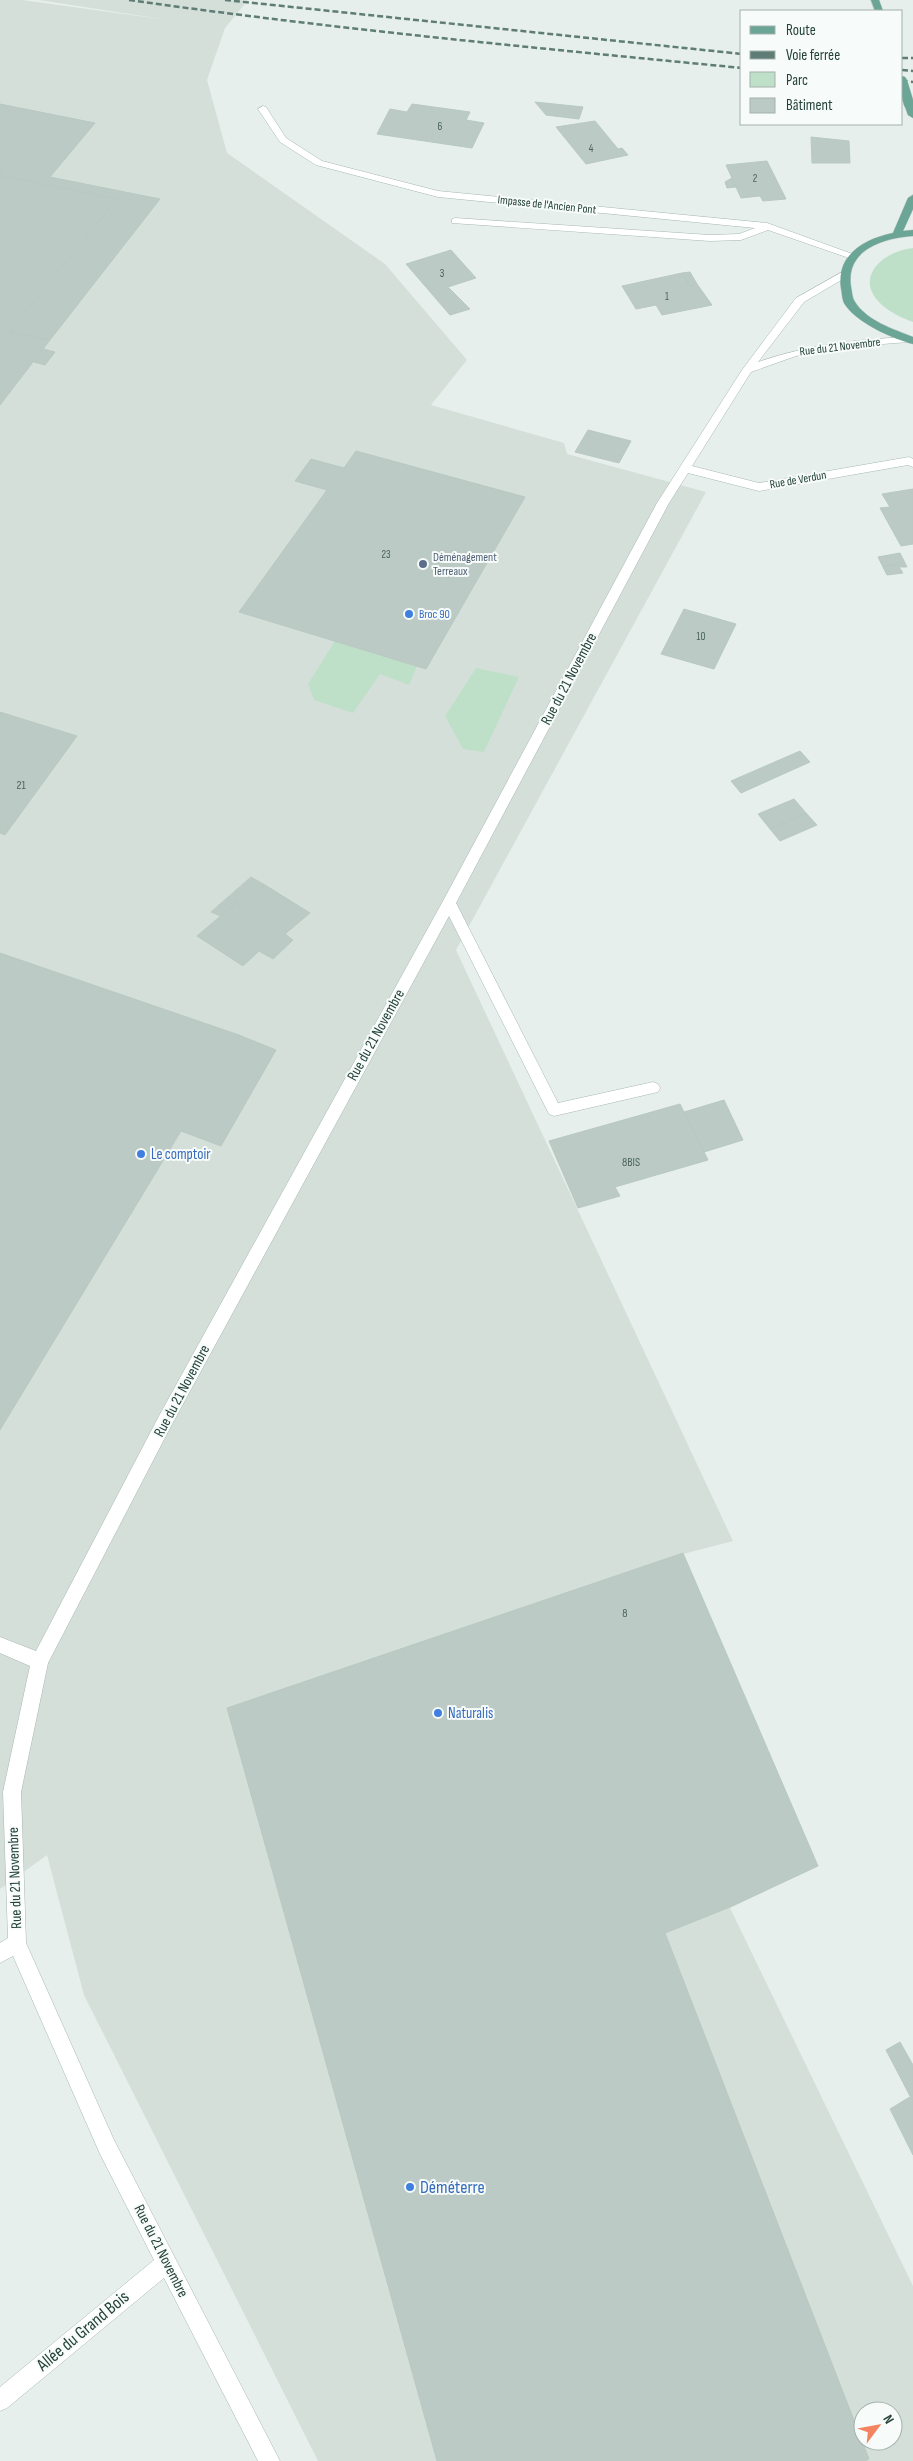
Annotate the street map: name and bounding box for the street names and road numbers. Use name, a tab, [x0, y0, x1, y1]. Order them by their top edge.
street label: Impasse de l'Ancien Pont	[497, 192, 597, 218]
street label: Rue du 21 Novembre	[799, 335, 882, 359]
street label: Rue de Verdun	[768, 468, 828, 492]
street label: Rue du 21 Novembre	[537, 630, 601, 728]
street label: Rue du 21 Novembre	[343, 986, 409, 1084]
street label: Rue du 21 Novembre	[150, 1342, 214, 1440]
street label: Rue du 21 Novembre	[4, 1827, 26, 1929]
street label: Rue du 21 Novembre	[129, 2201, 193, 2301]
street label: Allée du Grand Bois	[32, 2286, 133, 2376]

